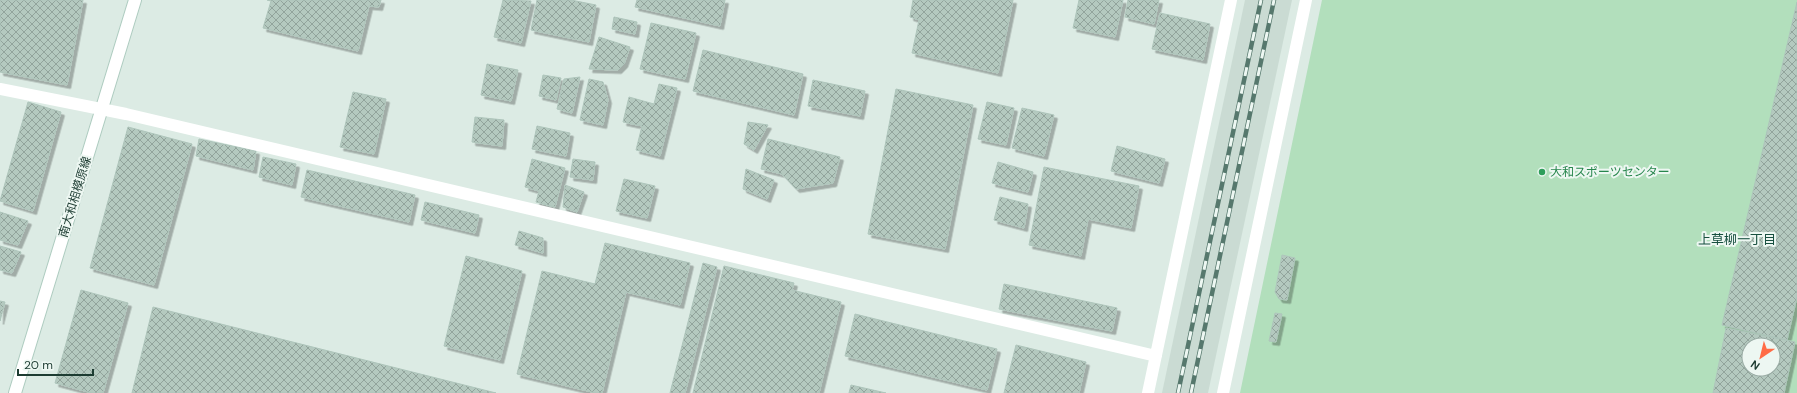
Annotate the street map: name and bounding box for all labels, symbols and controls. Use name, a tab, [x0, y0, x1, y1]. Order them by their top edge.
street label: 南大和相模原線	[55, 154, 95, 240]
place label: 大和スポーツセンター	[1550, 164, 1670, 180]
marker: 大和スポーツセンター	[1537, 167, 1547, 177]
district label: 上草柳一丁目	[1698, 231, 1776, 248]
north arrow	[1741, 337, 1781, 377]
scale bar	[18, 351, 93, 377]
text: 20 m	[24, 357, 53, 373]
text: N	[1748, 357, 1763, 373]

